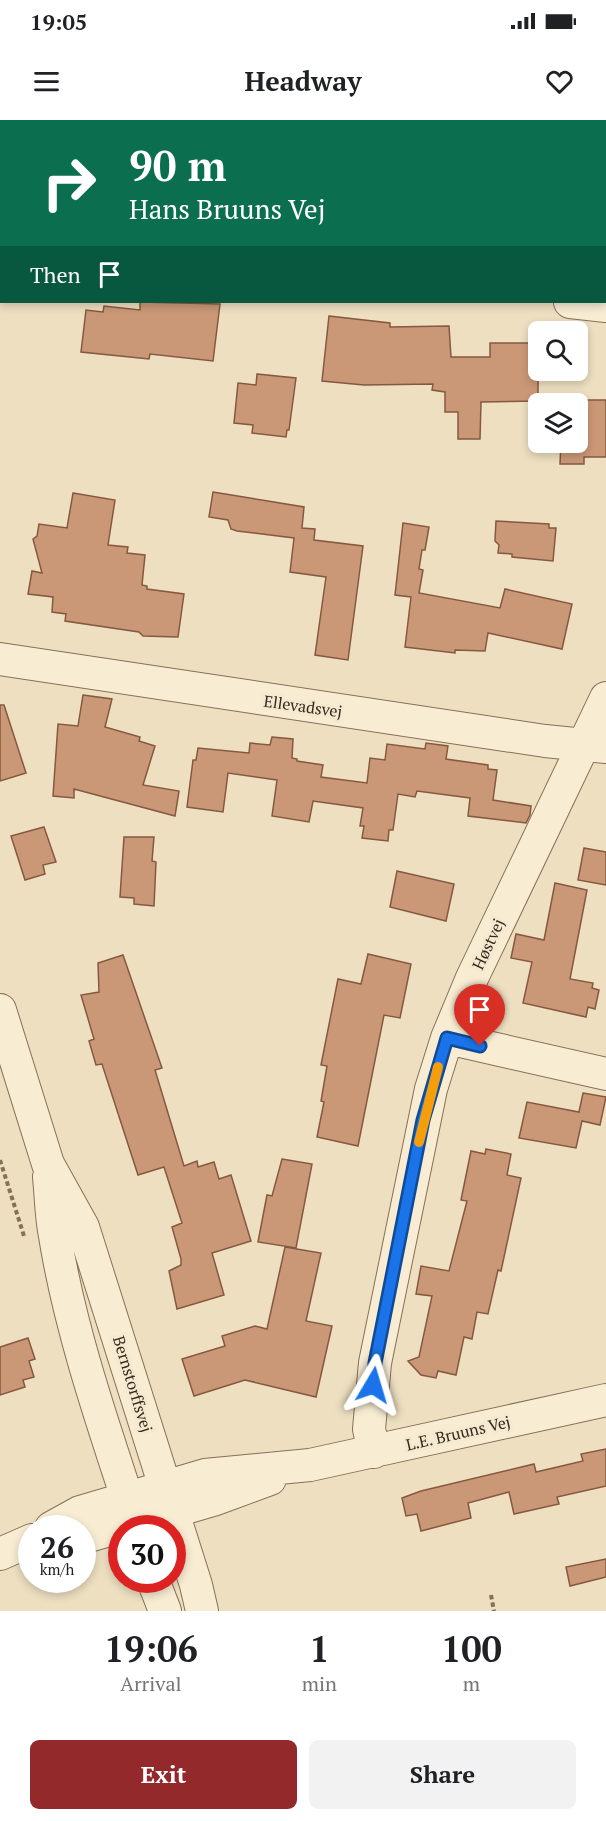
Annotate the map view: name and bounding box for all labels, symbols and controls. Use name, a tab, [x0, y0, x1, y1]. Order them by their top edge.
text: 19:05	[30, 7, 87, 36]
text: Headway	[245, 63, 361, 99]
icon: menu	[30, 65, 63, 98]
icon: heart	[543, 65, 576, 98]
text: 90 m	[129, 137, 227, 193]
icon: right	[30, 144, 108, 222]
text: Hans Bruuns Vej	[129, 191, 325, 227]
icon: arrive	[93, 258, 126, 291]
text: Then	[30, 260, 81, 289]
map controls	[528, 321, 588, 453]
button: search	[528, 321, 588, 381]
button: layers	[528, 393, 588, 453]
street label: Ellevadsvej	[262, 690, 344, 722]
street label: Høstvej	[467, 915, 509, 973]
pin	[454, 984, 505, 1046]
icon: arrive	[463, 993, 496, 1026]
street label: Bernstorffsvej	[108, 1333, 158, 1435]
position arrow	[341, 1353, 405, 1417]
street label: L.E. Bruuns Vej	[404, 1410, 512, 1456]
speed limit sign: 30	[108, 1515, 186, 1593]
text: 26	[40, 1527, 74, 1567]
text: km/h	[40, 1559, 74, 1579]
text: 19:06	[104, 1625, 198, 1672]
text: 1	[309, 1625, 330, 1672]
text: 100	[441, 1625, 502, 1672]
text: Arrival	[120, 1670, 182, 1697]
text: min	[302, 1670, 337, 1697]
text: m	[463, 1670, 480, 1697]
button: Exit	[30, 1740, 297, 1809]
button: Share	[309, 1740, 576, 1809]

